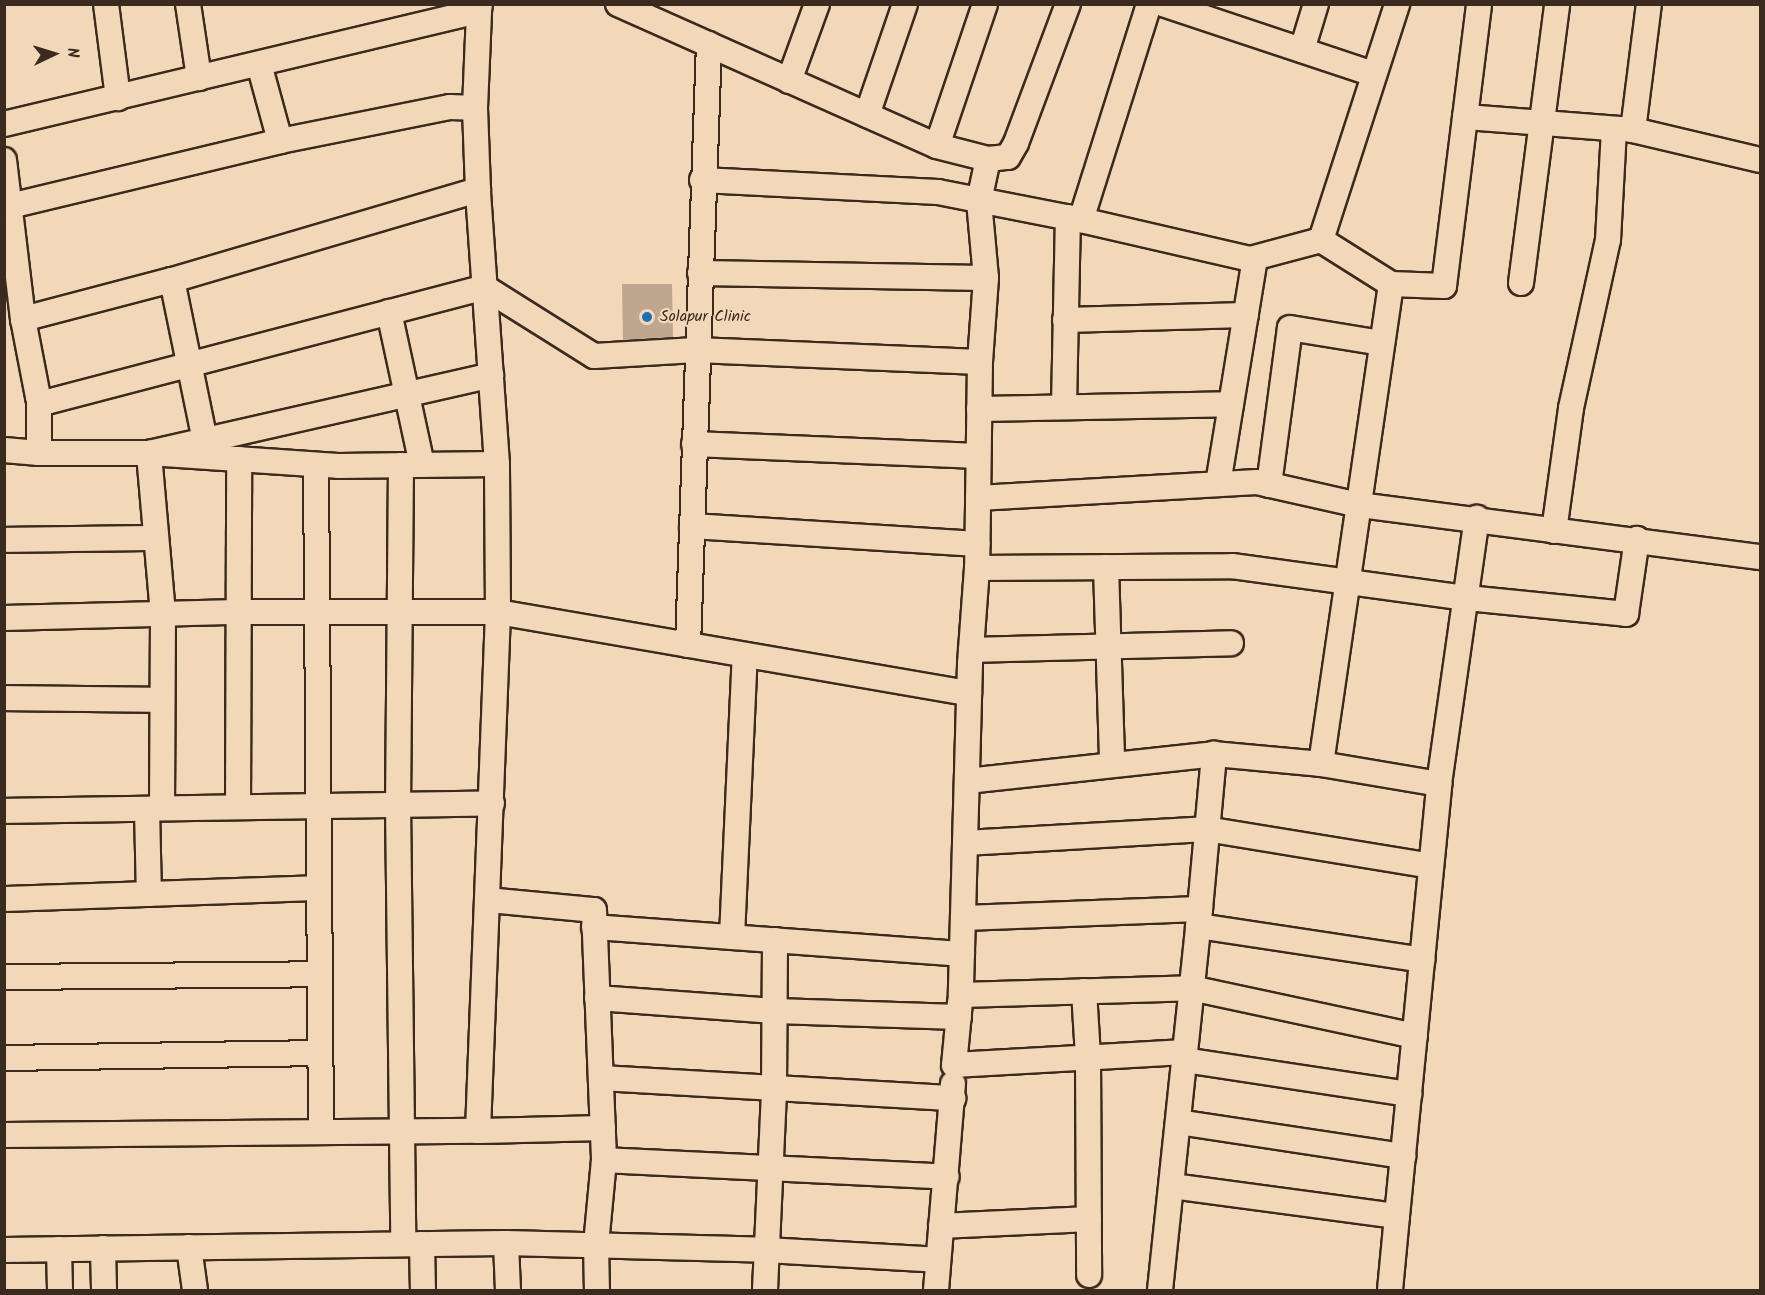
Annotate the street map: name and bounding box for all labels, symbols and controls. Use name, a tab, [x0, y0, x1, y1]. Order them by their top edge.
north arrow	[24, 24, 84, 84]
text: N	[60, 47, 85, 59]
place label: Solapur Clinic	[660, 307, 751, 327]
marker: Solapur Clinic	[638, 308, 656, 326]

